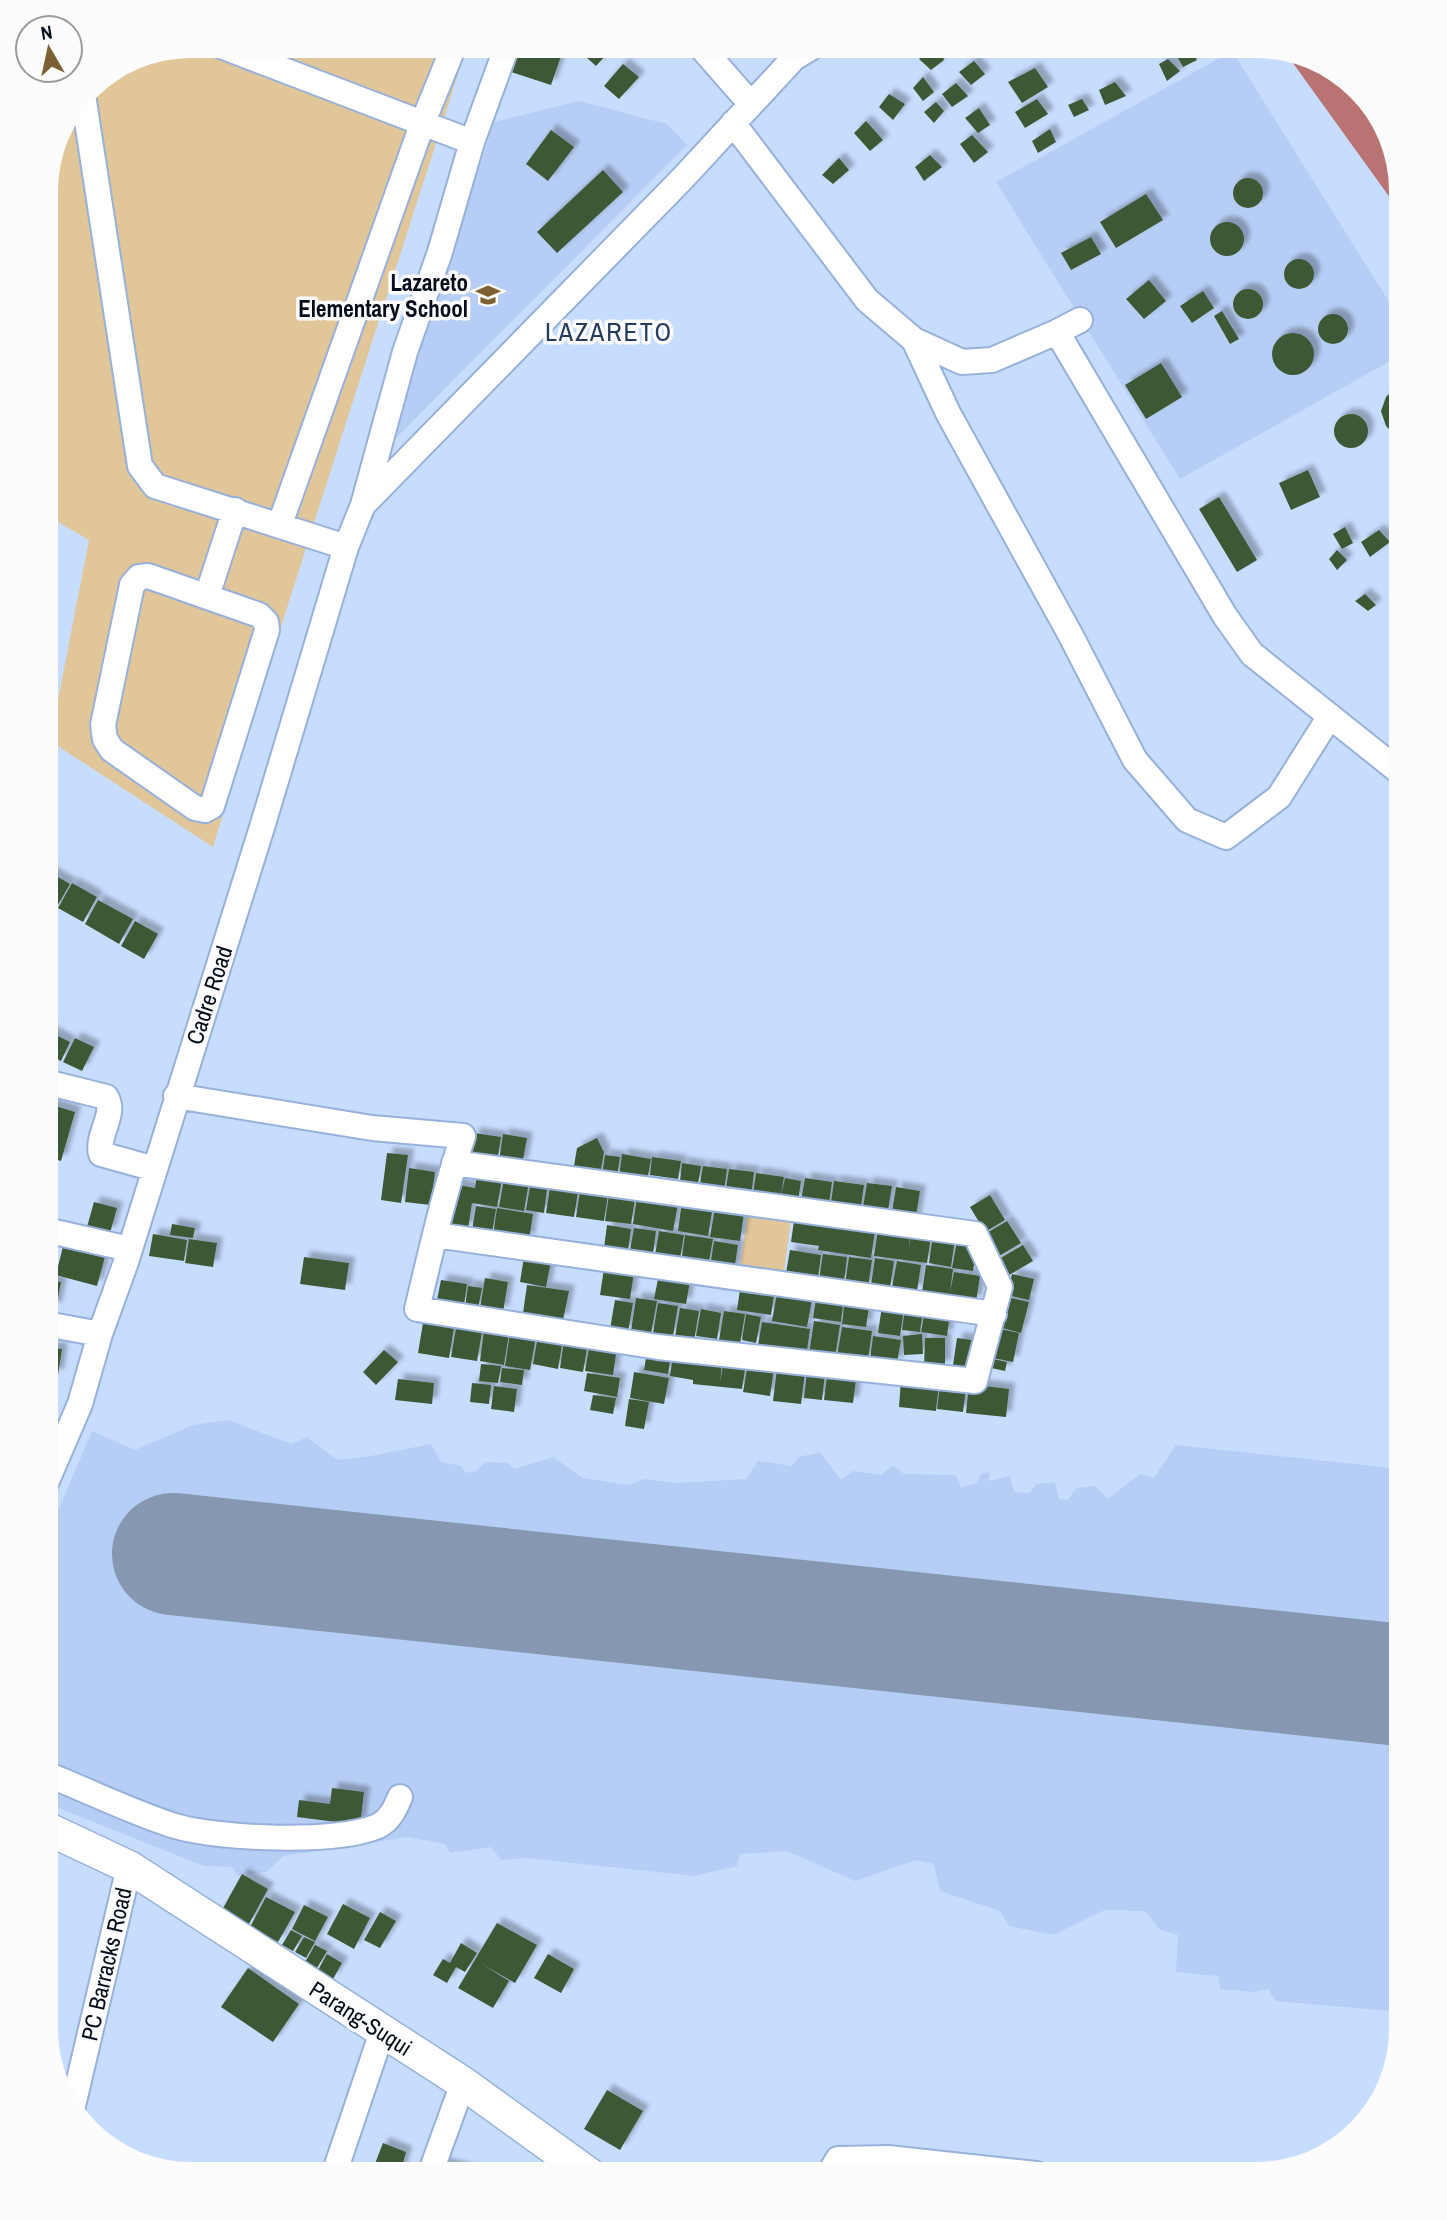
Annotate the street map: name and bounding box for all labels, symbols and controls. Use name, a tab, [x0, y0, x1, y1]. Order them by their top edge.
north arrow	[14, 14, 84, 84]
text: N	[39, 18, 54, 46]
place label: Lazareto Elementary School	[298, 267, 468, 324]
school or university icon: Lazareto Elementary School	[474, 281, 502, 309]
district label: LAZARETO	[545, 314, 673, 349]
street label: Cadre Road	[179, 942, 239, 1048]
street label: PC Barracks Road	[73, 1884, 139, 2044]
street label: Parang-Suqui	[304, 1973, 418, 2063]

